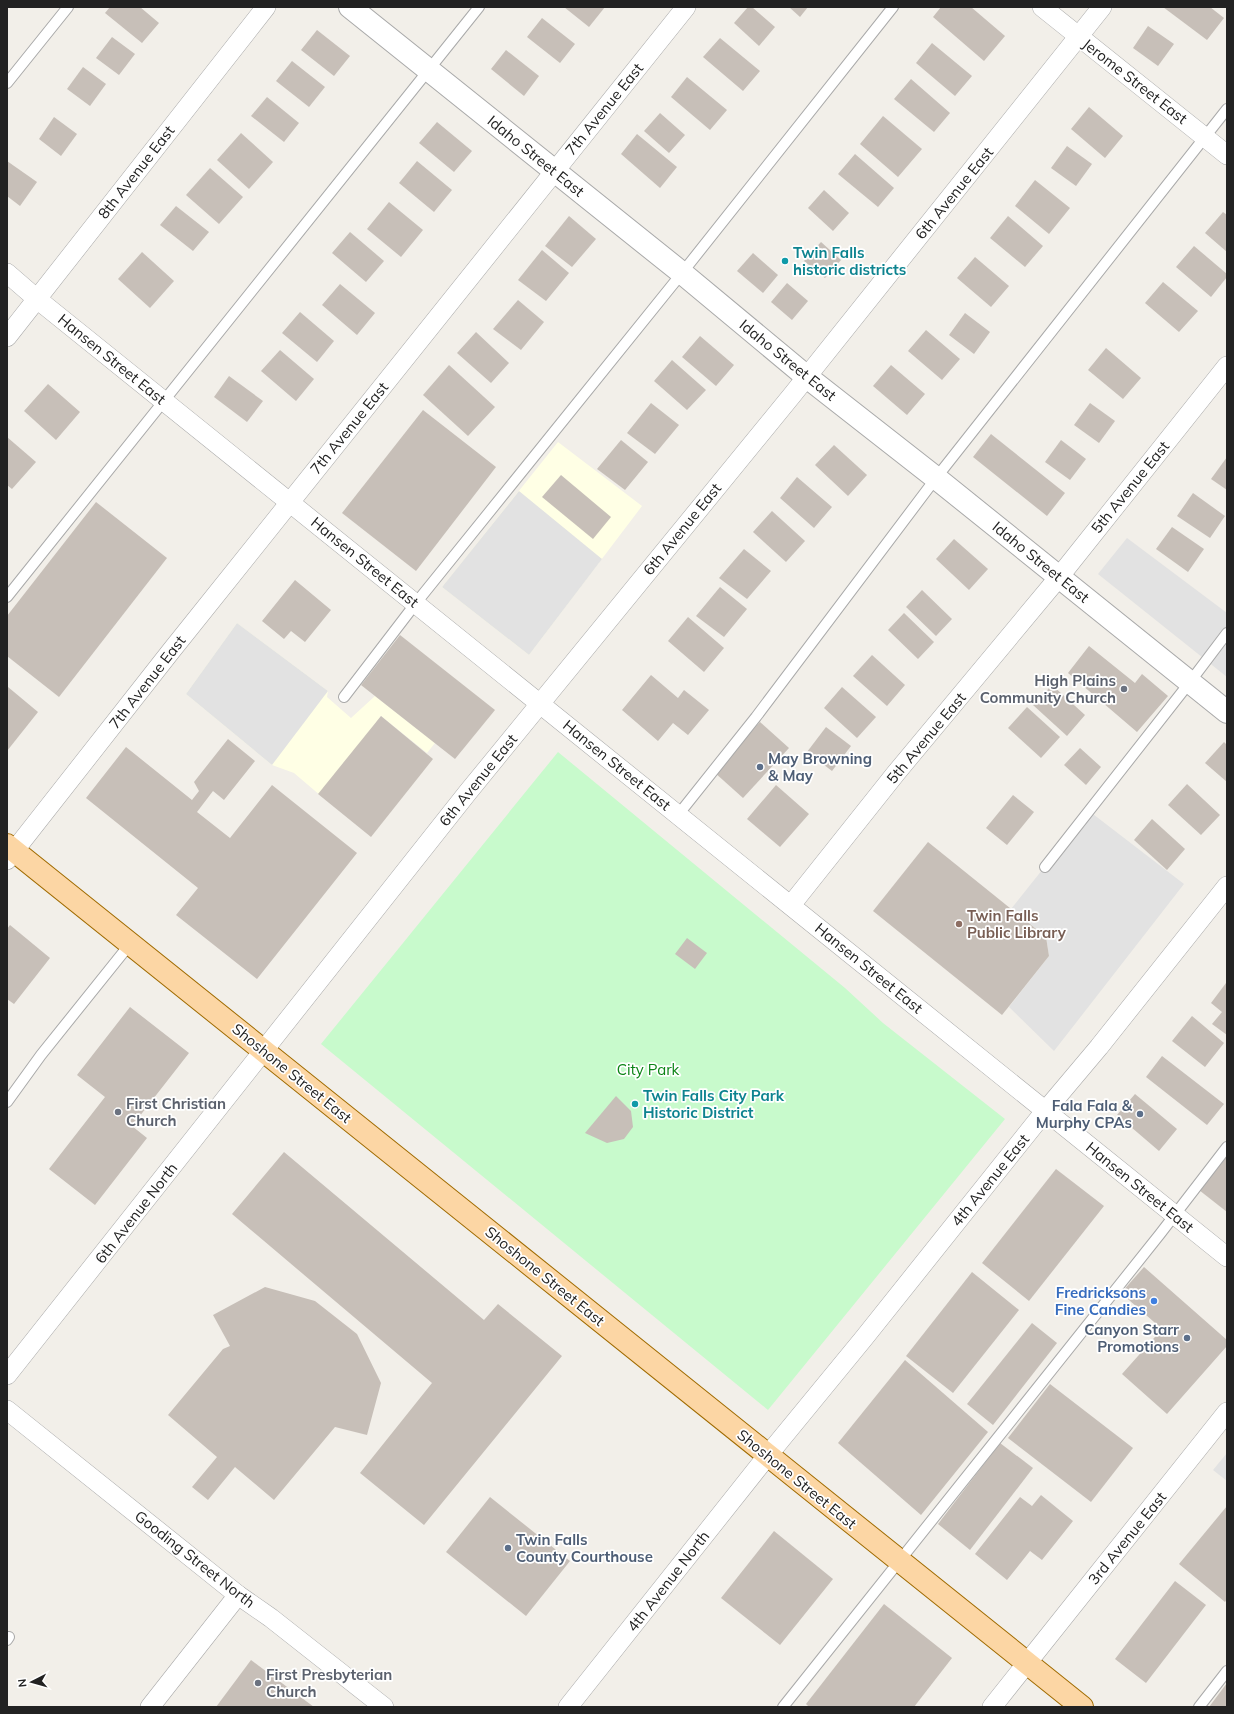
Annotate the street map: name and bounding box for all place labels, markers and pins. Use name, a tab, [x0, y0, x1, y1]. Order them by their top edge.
place label: Twin Falls historic districts	[793, 243, 906, 279]
marker: Twin Falls historic districts	[780, 256, 790, 266]
place label: High Plains Community Church	[980, 671, 1116, 707]
marker: High Plains Community Church	[1119, 684, 1129, 694]
place label: May Browning & May	[768, 749, 872, 785]
marker: May Browning & May	[755, 762, 765, 772]
place label: Twin Falls Public Library	[967, 906, 1067, 942]
marker: Twin Falls Public Library	[954, 919, 964, 929]
place label: Twin Falls City Park Historic District	[643, 1086, 785, 1122]
place label: First Christian Church	[126, 1094, 226, 1130]
place label: Fala Fala & Murphy CPAs	[1036, 1096, 1133, 1132]
marker: Twin Falls City Park Historic District	[630, 1099, 640, 1109]
marker: First Christian Church	[113, 1107, 123, 1117]
marker: Fala Fala & Murphy CPAs	[1135, 1109, 1145, 1119]
place label: Fredricksons Fine Candies	[1055, 1283, 1146, 1319]
marker: Fredricksons Fine Candies	[1149, 1296, 1159, 1306]
place label: Canyon Starr Promotions	[1084, 1320, 1179, 1356]
marker: Canyon Starr Promotions	[1182, 1333, 1192, 1343]
place label: Twin Falls County Courthouse	[516, 1530, 653, 1566]
marker: Twin Falls County Courthouse	[503, 1543, 513, 1553]
place label: First Presbyterian Church	[266, 1665, 392, 1701]
marker: First Presbyterian Church	[253, 1678, 263, 1688]

